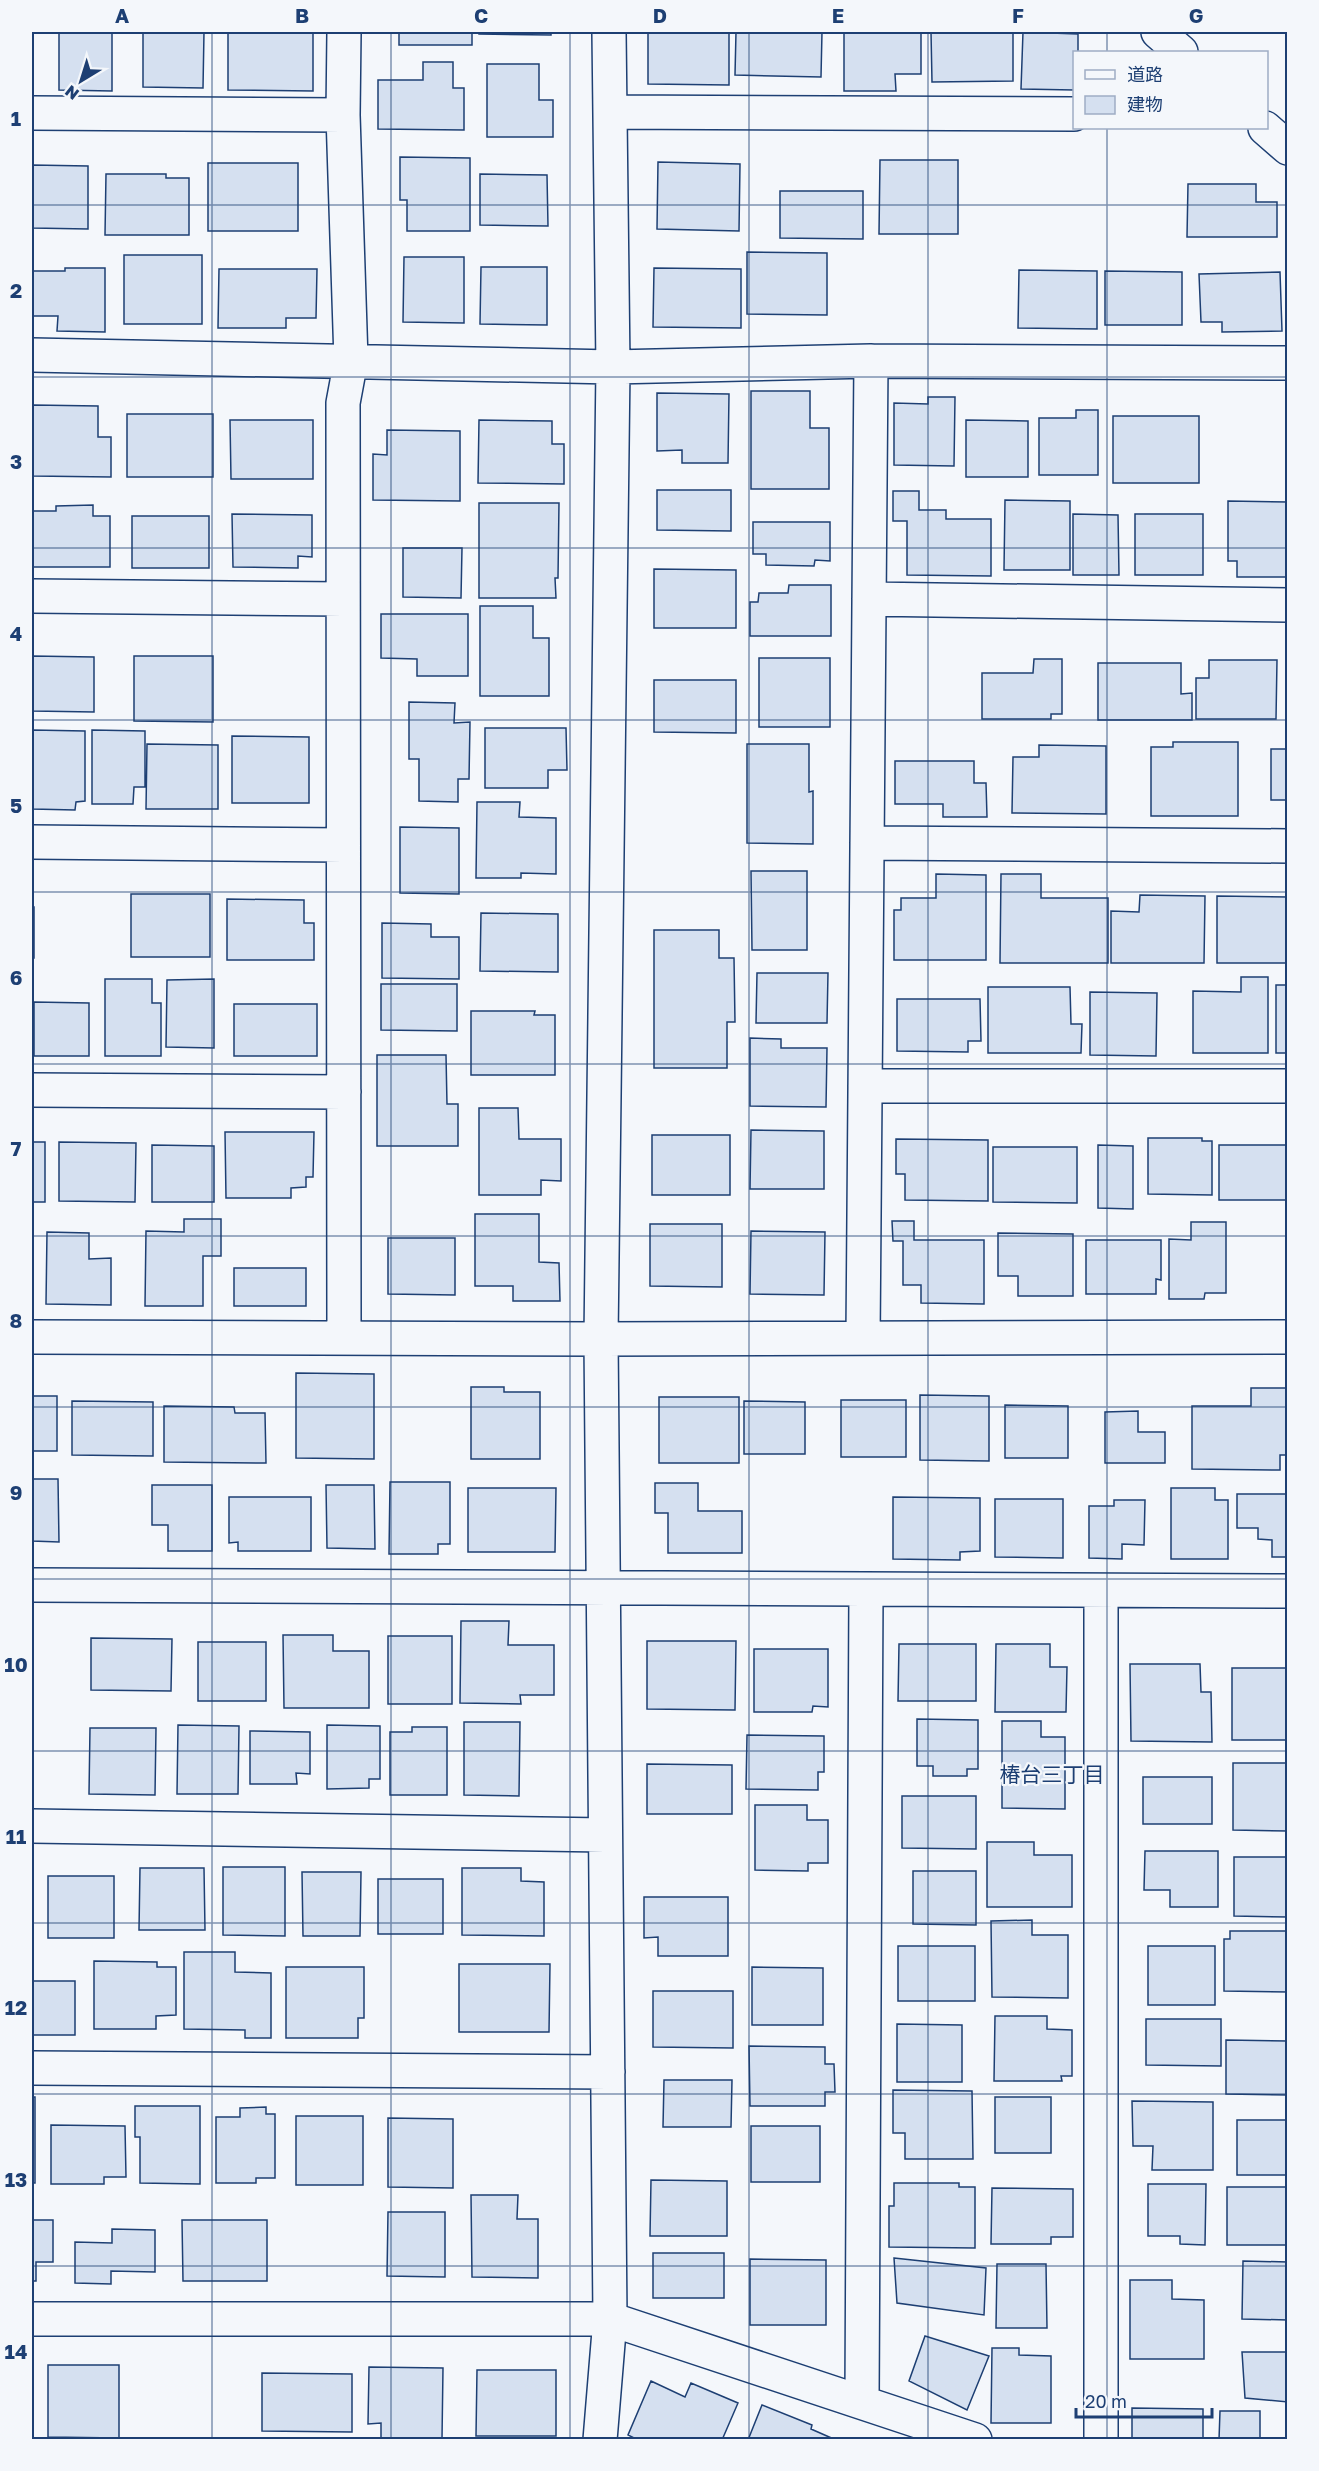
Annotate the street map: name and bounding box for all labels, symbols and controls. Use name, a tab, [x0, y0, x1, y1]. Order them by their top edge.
text: A	[115, 3, 129, 27]
text: B	[295, 3, 309, 27]
text: C	[474, 3, 488, 27]
text: D	[653, 3, 667, 27]
text: E	[832, 3, 844, 27]
text: F	[1012, 3, 1024, 27]
text: G	[1189, 3, 1203, 27]
north arrow	[51, 51, 111, 111]
legend	[1073, 51, 1268, 129]
text: 道路	[1127, 63, 1163, 85]
text: N	[61, 81, 83, 104]
text: 建物	[1127, 93, 1163, 115]
text: 1	[11, 106, 21, 130]
text: 2	[10, 278, 22, 302]
text: 3	[10, 449, 22, 473]
text: 4	[10, 621, 22, 645]
text: 5	[10, 793, 22, 817]
text: 6	[10, 965, 22, 989]
text: 7	[11, 1136, 22, 1160]
text: 8	[10, 1308, 22, 1332]
text: 9	[10, 1480, 22, 1504]
text: 10	[4, 1652, 28, 1676]
district label: 椿台三丁目	[1000, 1761, 1105, 1787]
text: 11	[6, 1824, 26, 1848]
text: 12	[5, 1995, 27, 2019]
text: 13	[5, 2167, 27, 2191]
text: 14	[5, 2339, 27, 2363]
scale bar	[1076, 2381, 1212, 2419]
text: 20 m	[1085, 2390, 1127, 2412]

